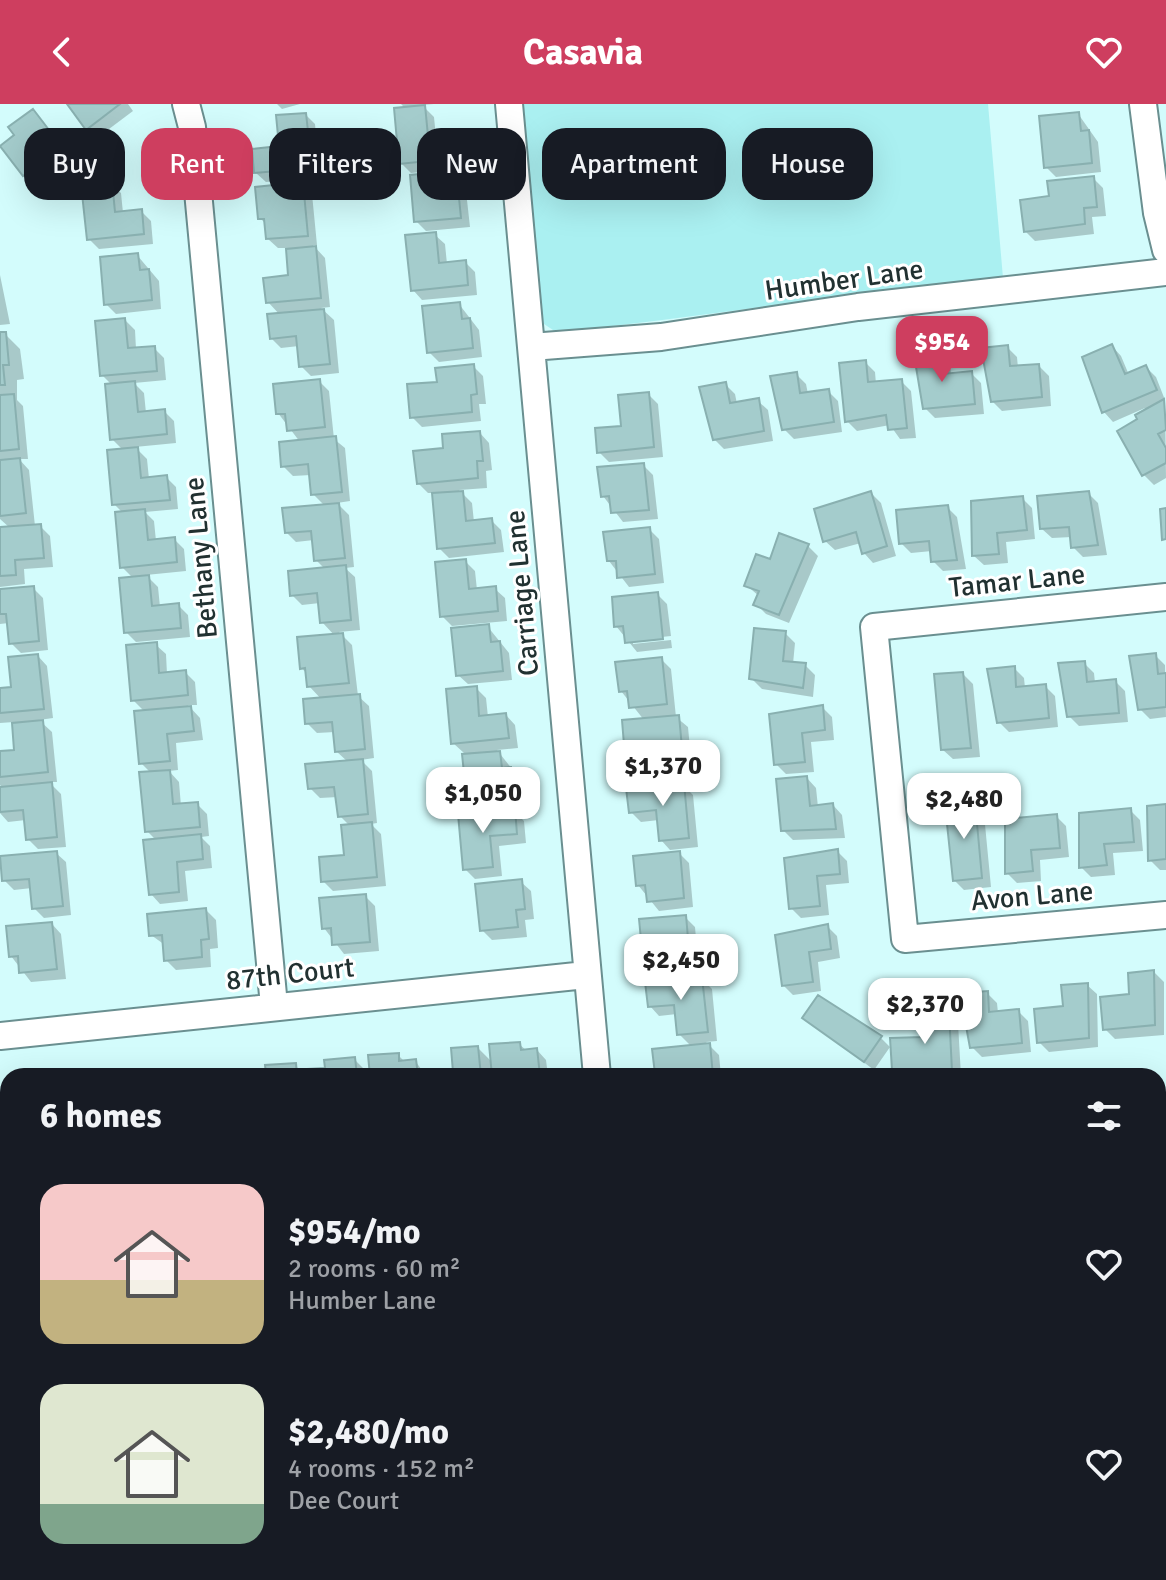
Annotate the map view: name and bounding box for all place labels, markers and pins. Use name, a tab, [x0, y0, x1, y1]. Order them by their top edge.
pin: $954	[895, 316, 989, 384]
pin: $1,370	[598, 740, 728, 808]
pin: $1,050	[418, 767, 548, 835]
pin: $2,480	[899, 773, 1029, 841]
pin: $2,450	[616, 934, 746, 1002]
pin: $2,370	[860, 978, 990, 1046]

